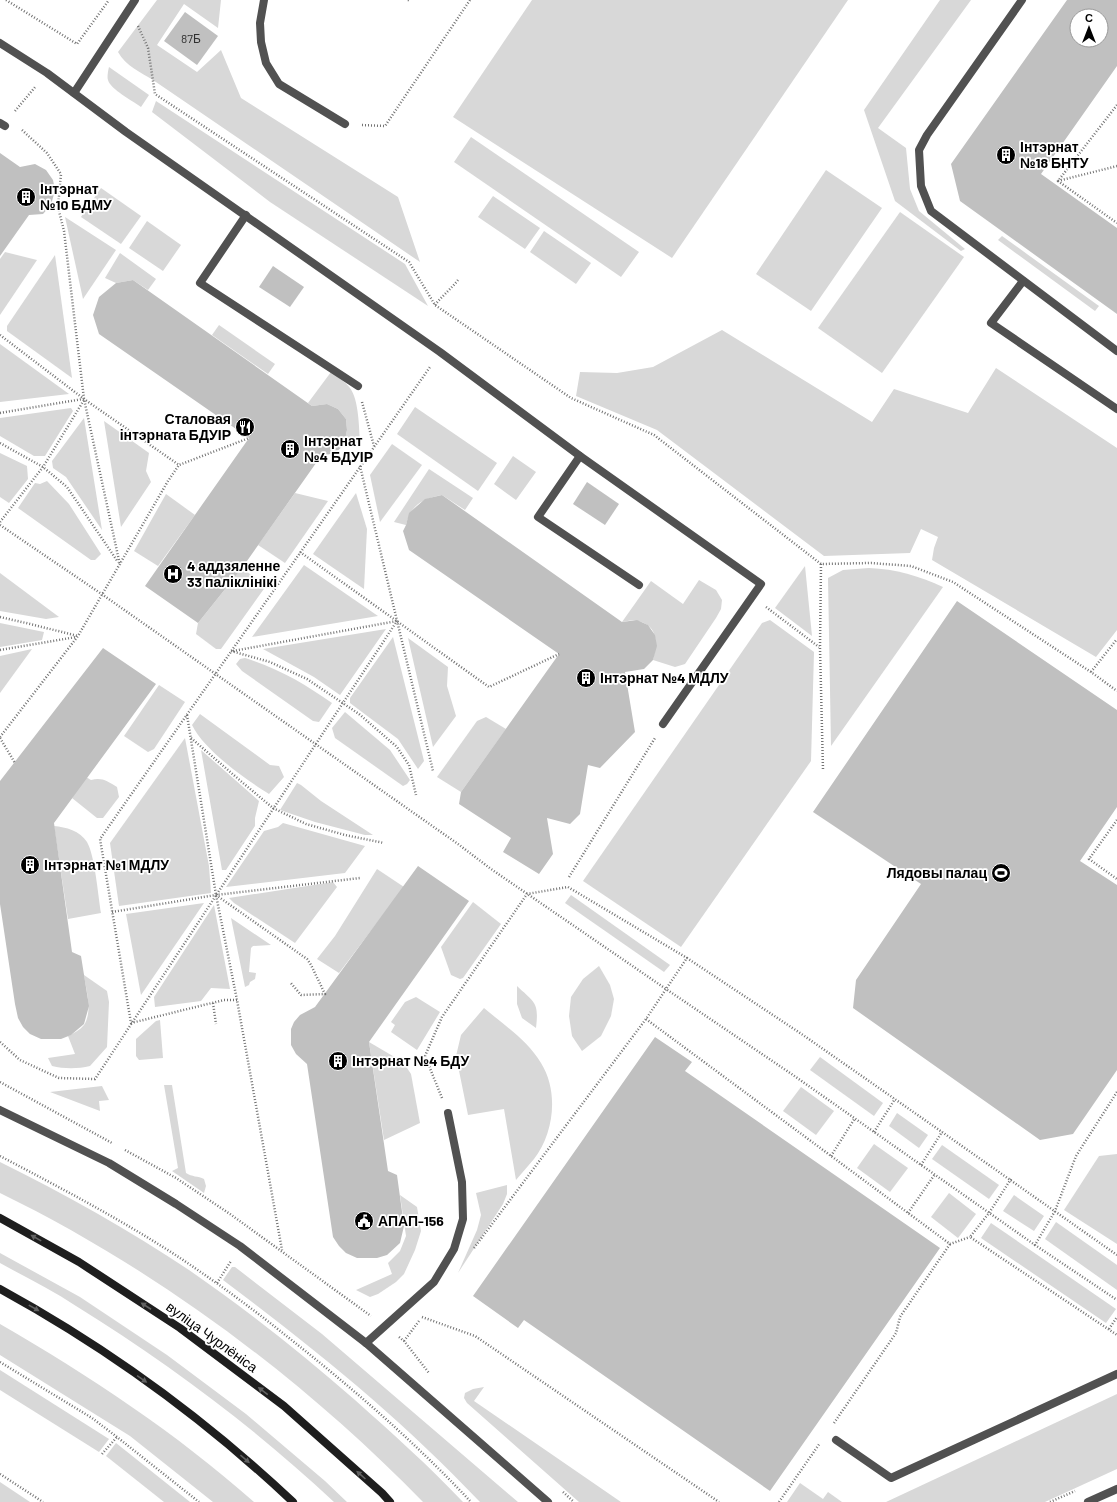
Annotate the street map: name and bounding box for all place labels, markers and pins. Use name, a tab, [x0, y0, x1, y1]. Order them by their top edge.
place label: Інтэрнат №18 БНТУ	[1020, 138, 1089, 171]
building icon: Інтэрнат №18 БНТУ	[995, 144, 1017, 166]
place label: Інтэрнат №10 БДМУ	[40, 180, 112, 213]
building icon: Інтэрнат №10 БДМУ	[15, 186, 37, 208]
place label: Сталовая інтэрната БДУІР	[120, 410, 231, 443]
restaurant icon: Сталовая інтэрната БДУІР	[234, 416, 256, 438]
place label: Інтэрнат №4 БДУІР	[304, 432, 373, 465]
building icon: Інтэрнат №4 БДУІР	[279, 438, 301, 460]
place label: 4 аддзяленне 33 паліклінікі	[187, 557, 281, 590]
hospital icon: 4 аддзяленне 33 паліклінікі	[162, 563, 184, 585]
building icon: Інтэрнат №4 МДЛУ	[575, 667, 597, 689]
place label: Інтэрнат №4 МДЛУ	[600, 669, 729, 686]
building icon: Інтэрнат №1 МДЛУ	[19, 854, 41, 876]
place label: Інтэрнат №1 МДЛУ	[44, 856, 169, 873]
sports icon: Лядовы палац	[990, 862, 1012, 884]
place label: Лядовы палац	[887, 864, 987, 881]
building icon: Інтэрнат №4 БДУ	[327, 1050, 349, 1072]
place label: Інтэрнат №4 БДУ	[352, 1052, 469, 1069]
public building icon: АПАП-156	[353, 1210, 375, 1232]
place label: АПАП-156	[378, 1212, 444, 1229]

